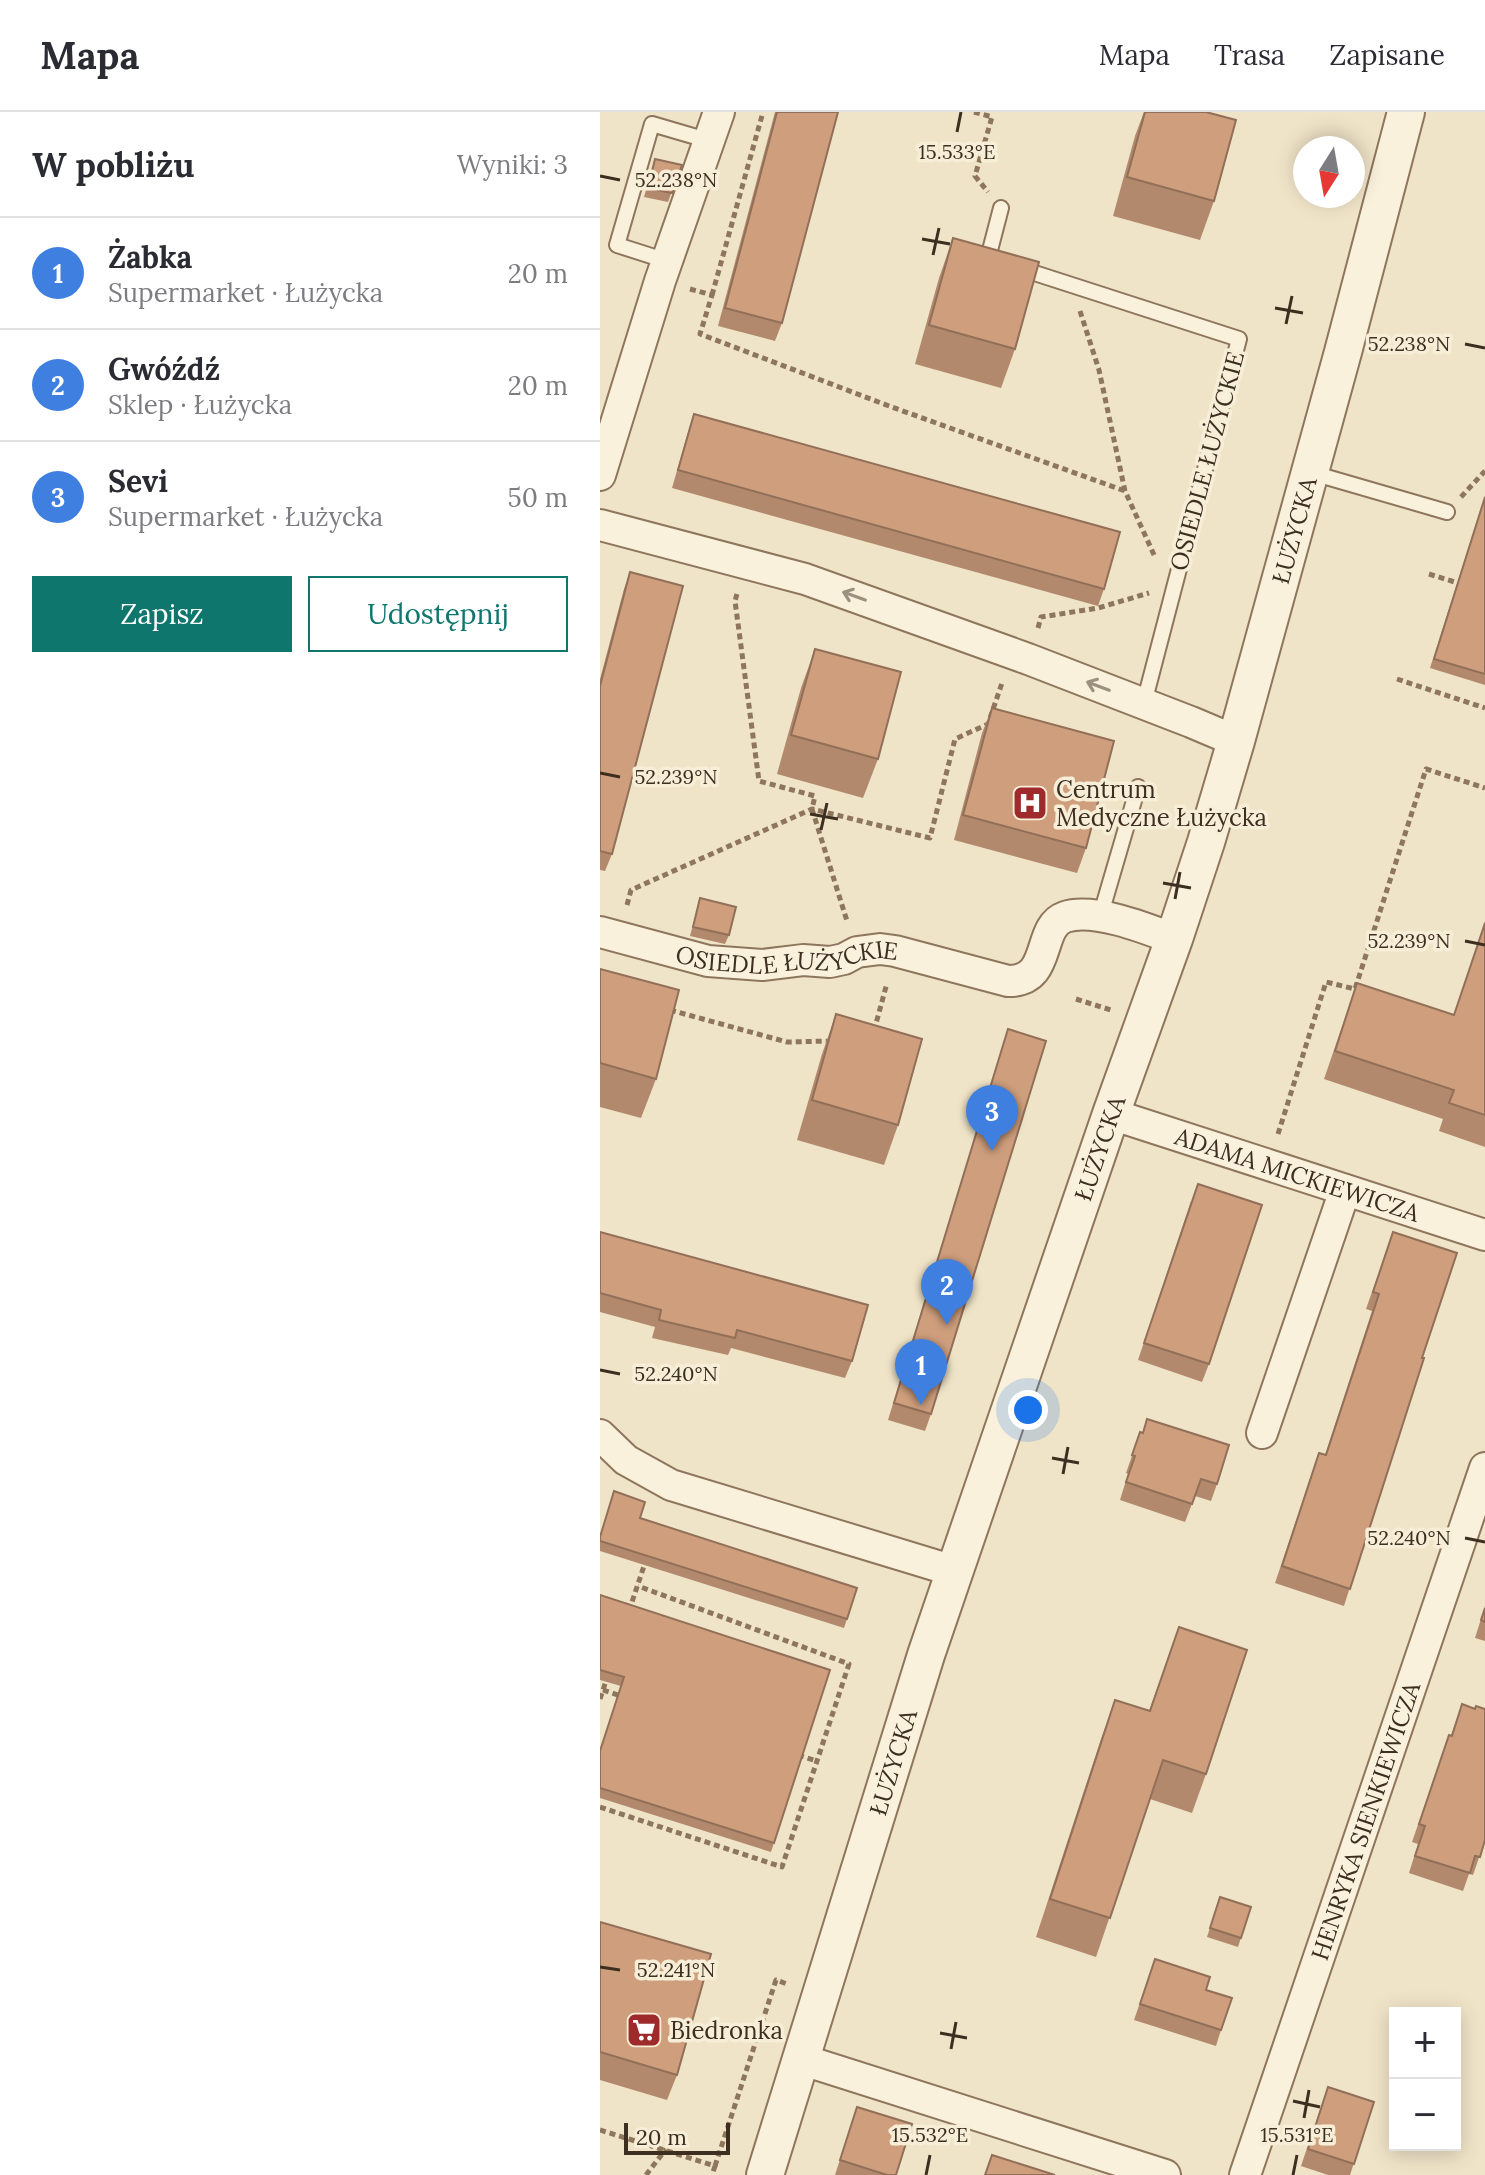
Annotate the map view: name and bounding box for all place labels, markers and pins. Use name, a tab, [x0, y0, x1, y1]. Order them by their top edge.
place label: Centrum Medyczne Łużycka	[1056, 774, 1267, 833]
hospital icon: Centrum Medyczne Łużycka	[1011, 784, 1049, 822]
pin: 3	[966, 1085, 1018, 1151]
pin: 2	[921, 1259, 973, 1325]
pin: 1	[895, 1339, 947, 1405]
supermarket icon: Biedronka	[625, 2011, 663, 2049]
place label: Biedronka	[670, 2015, 783, 2046]

